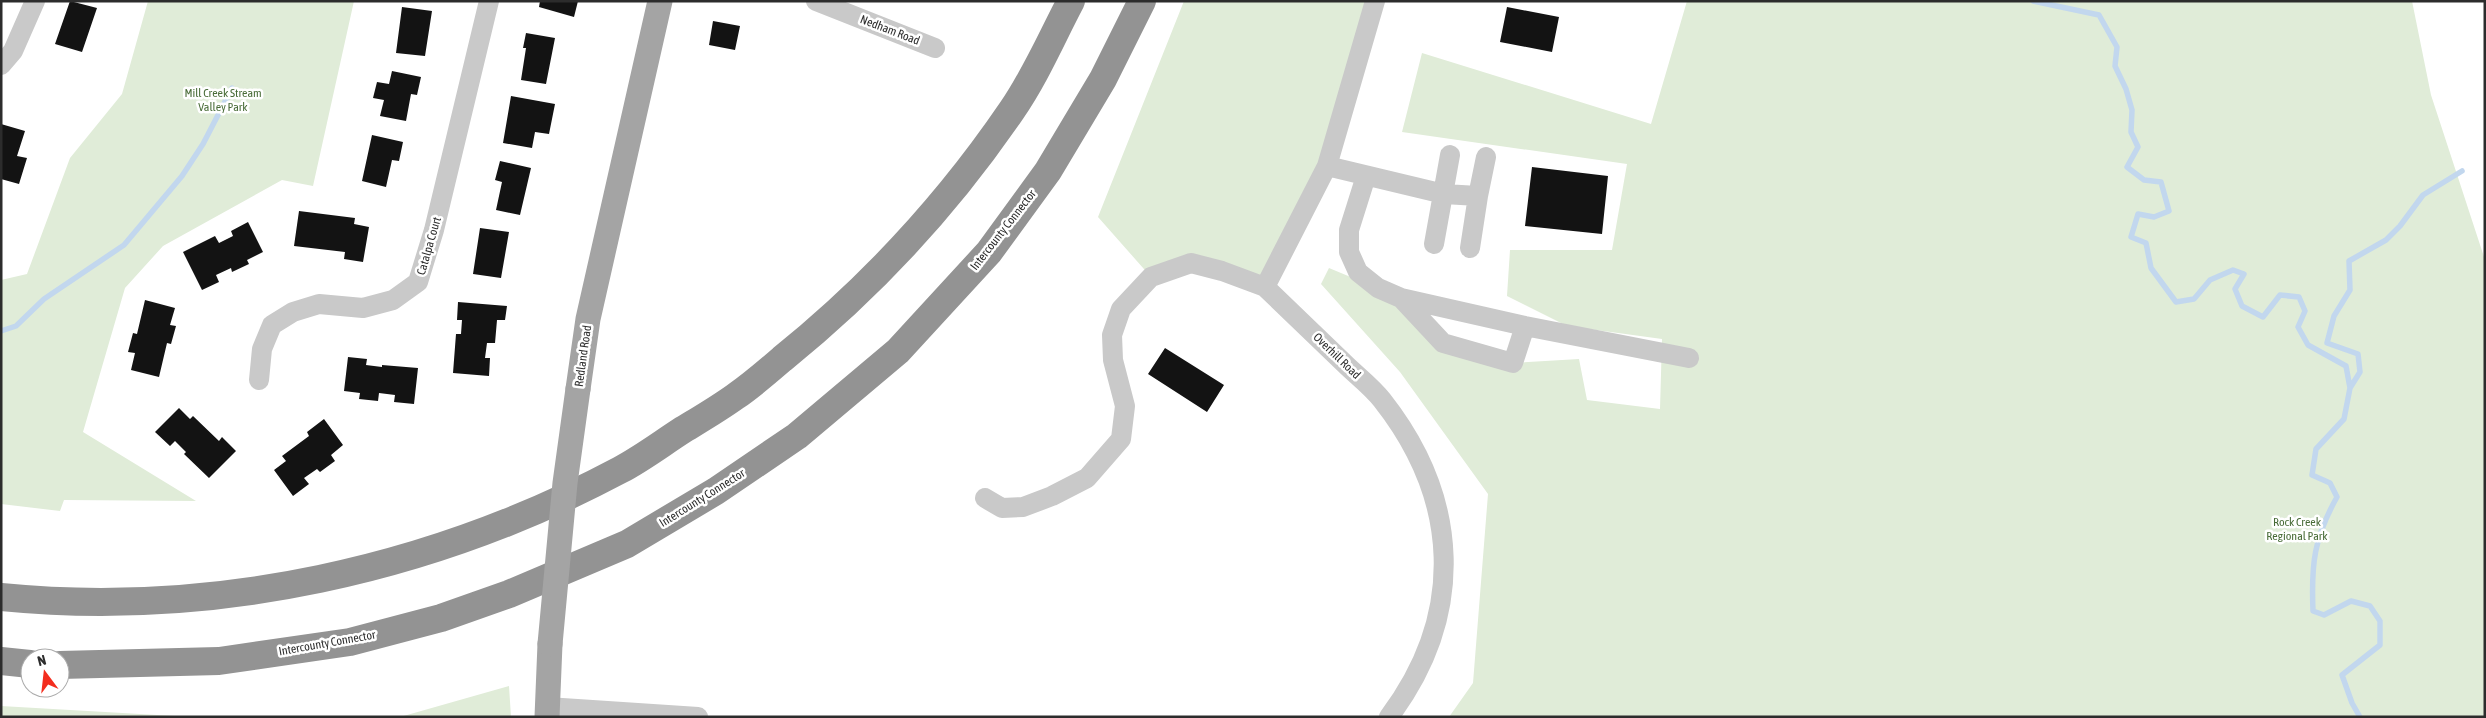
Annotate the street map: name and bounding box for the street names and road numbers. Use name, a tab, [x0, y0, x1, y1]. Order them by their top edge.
street label: Nedham Road	[858, 12, 922, 48]
street label: Intercounty Connector	[967, 187, 1039, 273]
street label: Catalpa Court	[414, 215, 444, 277]
street label: Redland Road	[572, 324, 594, 388]
street label: Overhill Road	[1310, 330, 1364, 382]
street label: Intercounty Connector	[657, 466, 748, 530]
street label: Intercounty Connector	[278, 628, 377, 658]

